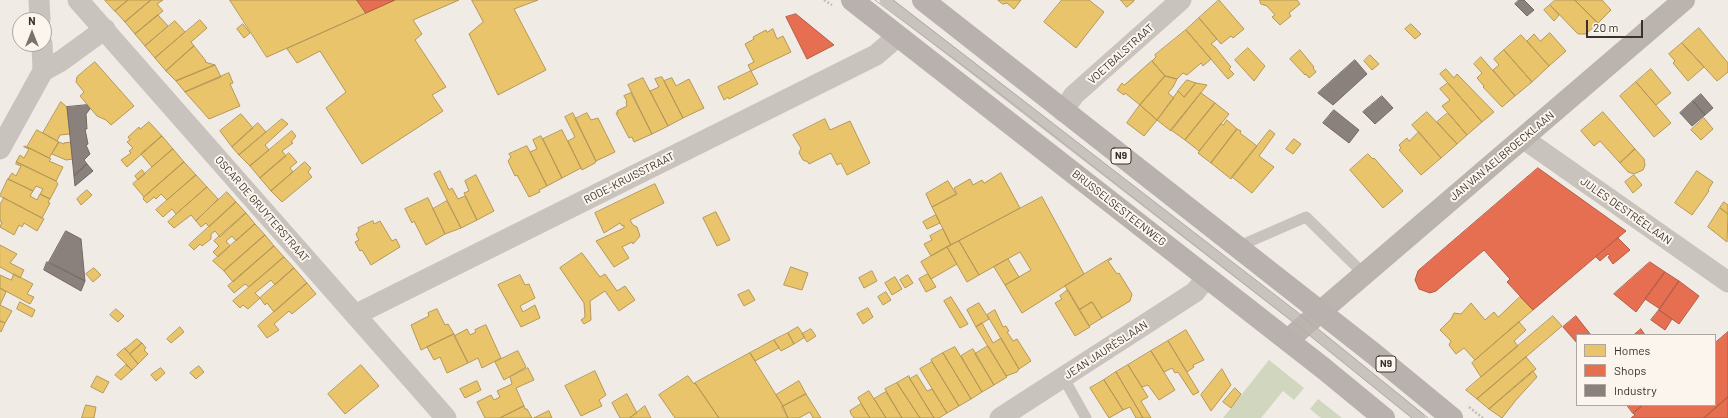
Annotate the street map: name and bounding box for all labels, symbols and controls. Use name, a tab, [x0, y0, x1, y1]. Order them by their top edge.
north arrow	[12, 12, 52, 52]
scale bar	[1588, 12, 1645, 38]
text: N	[28, 14, 36, 27]
text: 20 m	[1593, 20, 1619, 34]
street label: VOETBALSTRAAT	[1085, 21, 1157, 87]
street label: JAN VAN AELBROECKLAAN	[1447, 109, 1557, 203]
road number: N9	[1111, 148, 1131, 164]
street label: RODE-KRUISSTRAAT	[582, 149, 676, 207]
street label: OSCAR DE GRUYTERSTRAAT	[212, 153, 312, 265]
street label: BRUSSELSESTEENWEG	[1069, 167, 1169, 249]
street label: JULES DESTRÉELAAN	[1578, 174, 1674, 248]
street label: JEAN JAURÈSLAAN	[1062, 318, 1150, 382]
legend	[1576, 334, 1716, 406]
text: Homes	[1614, 343, 1650, 357]
road number: N9	[1376, 356, 1396, 372]
text: Shops	[1614, 363, 1646, 377]
text: Industry	[1614, 383, 1657, 397]

